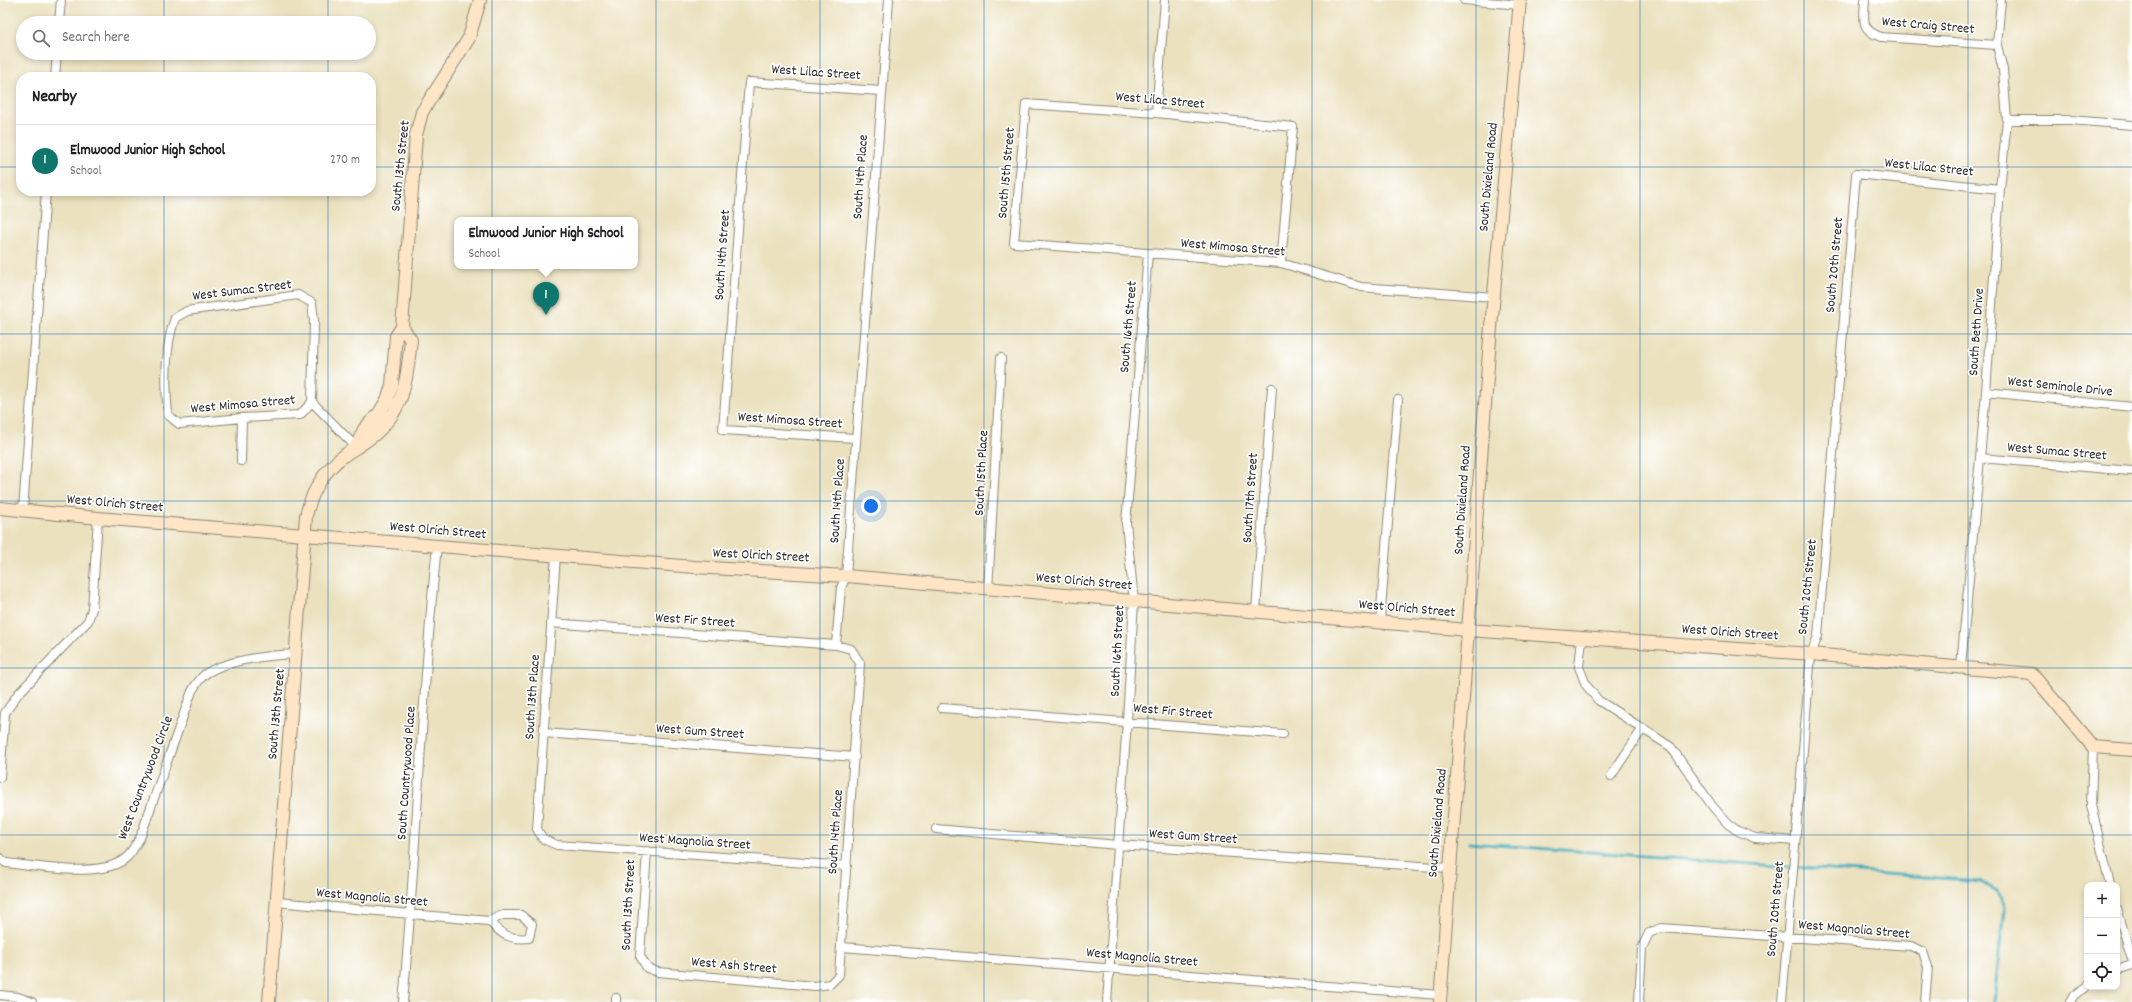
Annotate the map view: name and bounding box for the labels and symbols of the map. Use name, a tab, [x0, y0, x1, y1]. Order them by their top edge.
street label: West Craig Street	[1881, 12, 1975, 40]
street label: West Lilac Street	[771, 60, 861, 86]
street label: West Lilac Street	[1115, 87, 1205, 115]
street label: South 13th Street	[386, 120, 416, 212]
street label: South Dixieland Road	[1474, 122, 1504, 232]
street label: South 15th Street	[993, 127, 1021, 219]
street label: South 14th Place	[848, 134, 874, 220]
street label: West Lilac Street	[1883, 153, 1975, 183]
street label: South 14th Street	[710, 209, 736, 301]
street label: South 20th Street	[1821, 216, 1849, 314]
street label: West Mimosa Street	[1180, 233, 1286, 263]
street label: West Sumac Street	[191, 275, 293, 307]
street label: South 16th Street	[1115, 280, 1143, 374]
pin: 1	[533, 282, 559, 315]
street label: South Beth Drive	[1964, 288, 1990, 376]
street label: West Seminole Drive	[2007, 372, 2113, 402]
street label: West Mimosa Street	[190, 390, 296, 420]
street label: West Mimosa Street	[737, 407, 843, 435]
street label: South 15th Place	[970, 430, 994, 516]
street label: West Sumac Street	[2006, 438, 2108, 466]
street label: South Dixieland Road	[1449, 445, 1477, 555]
street label: South 17th Street	[1238, 452, 1264, 544]
street label: South 14th Place	[825, 458, 851, 544]
street label: West Olrich Street	[66, 490, 164, 518]
your location	[861, 496, 881, 516]
street label: West Olrich Street	[389, 517, 487, 545]
street label: South 20th Street	[1793, 538, 1823, 636]
street label: West Olrich Street	[712, 543, 810, 569]
street label: West Olrich Street	[1035, 568, 1133, 596]
street label: West Olrich Street	[1358, 595, 1456, 623]
street label: South 16th Street	[1106, 605, 1130, 697]
street label: West Fir Street	[655, 608, 735, 634]
street label: West Olrich Street	[1681, 620, 1779, 646]
street label: South 13th Place	[520, 654, 546, 740]
street label: South 13th Street	[263, 668, 291, 760]
street label: West Fir Street	[1132, 699, 1214, 725]
street label: South Countrywood Place	[392, 705, 422, 841]
street label: West Countrywood Circle	[113, 713, 179, 843]
street label: West Gum Street	[655, 719, 745, 745]
street label: South Dixieland Road	[1423, 768, 1453, 878]
street label: South 14th Place	[823, 789, 849, 875]
street label: West Gum Street	[1148, 824, 1238, 850]
street label: West Magnolia Street	[639, 828, 751, 856]
street label: South 13th Street	[617, 859, 641, 951]
street label: South 20th Street	[1762, 860, 1790, 958]
street label: West Magnolia Street	[315, 883, 429, 913]
street label: West Magnolia Street	[1797, 915, 1911, 945]
street label: West Magnolia Street	[1085, 943, 1199, 973]
street label: West Ash Street	[690, 952, 778, 980]

